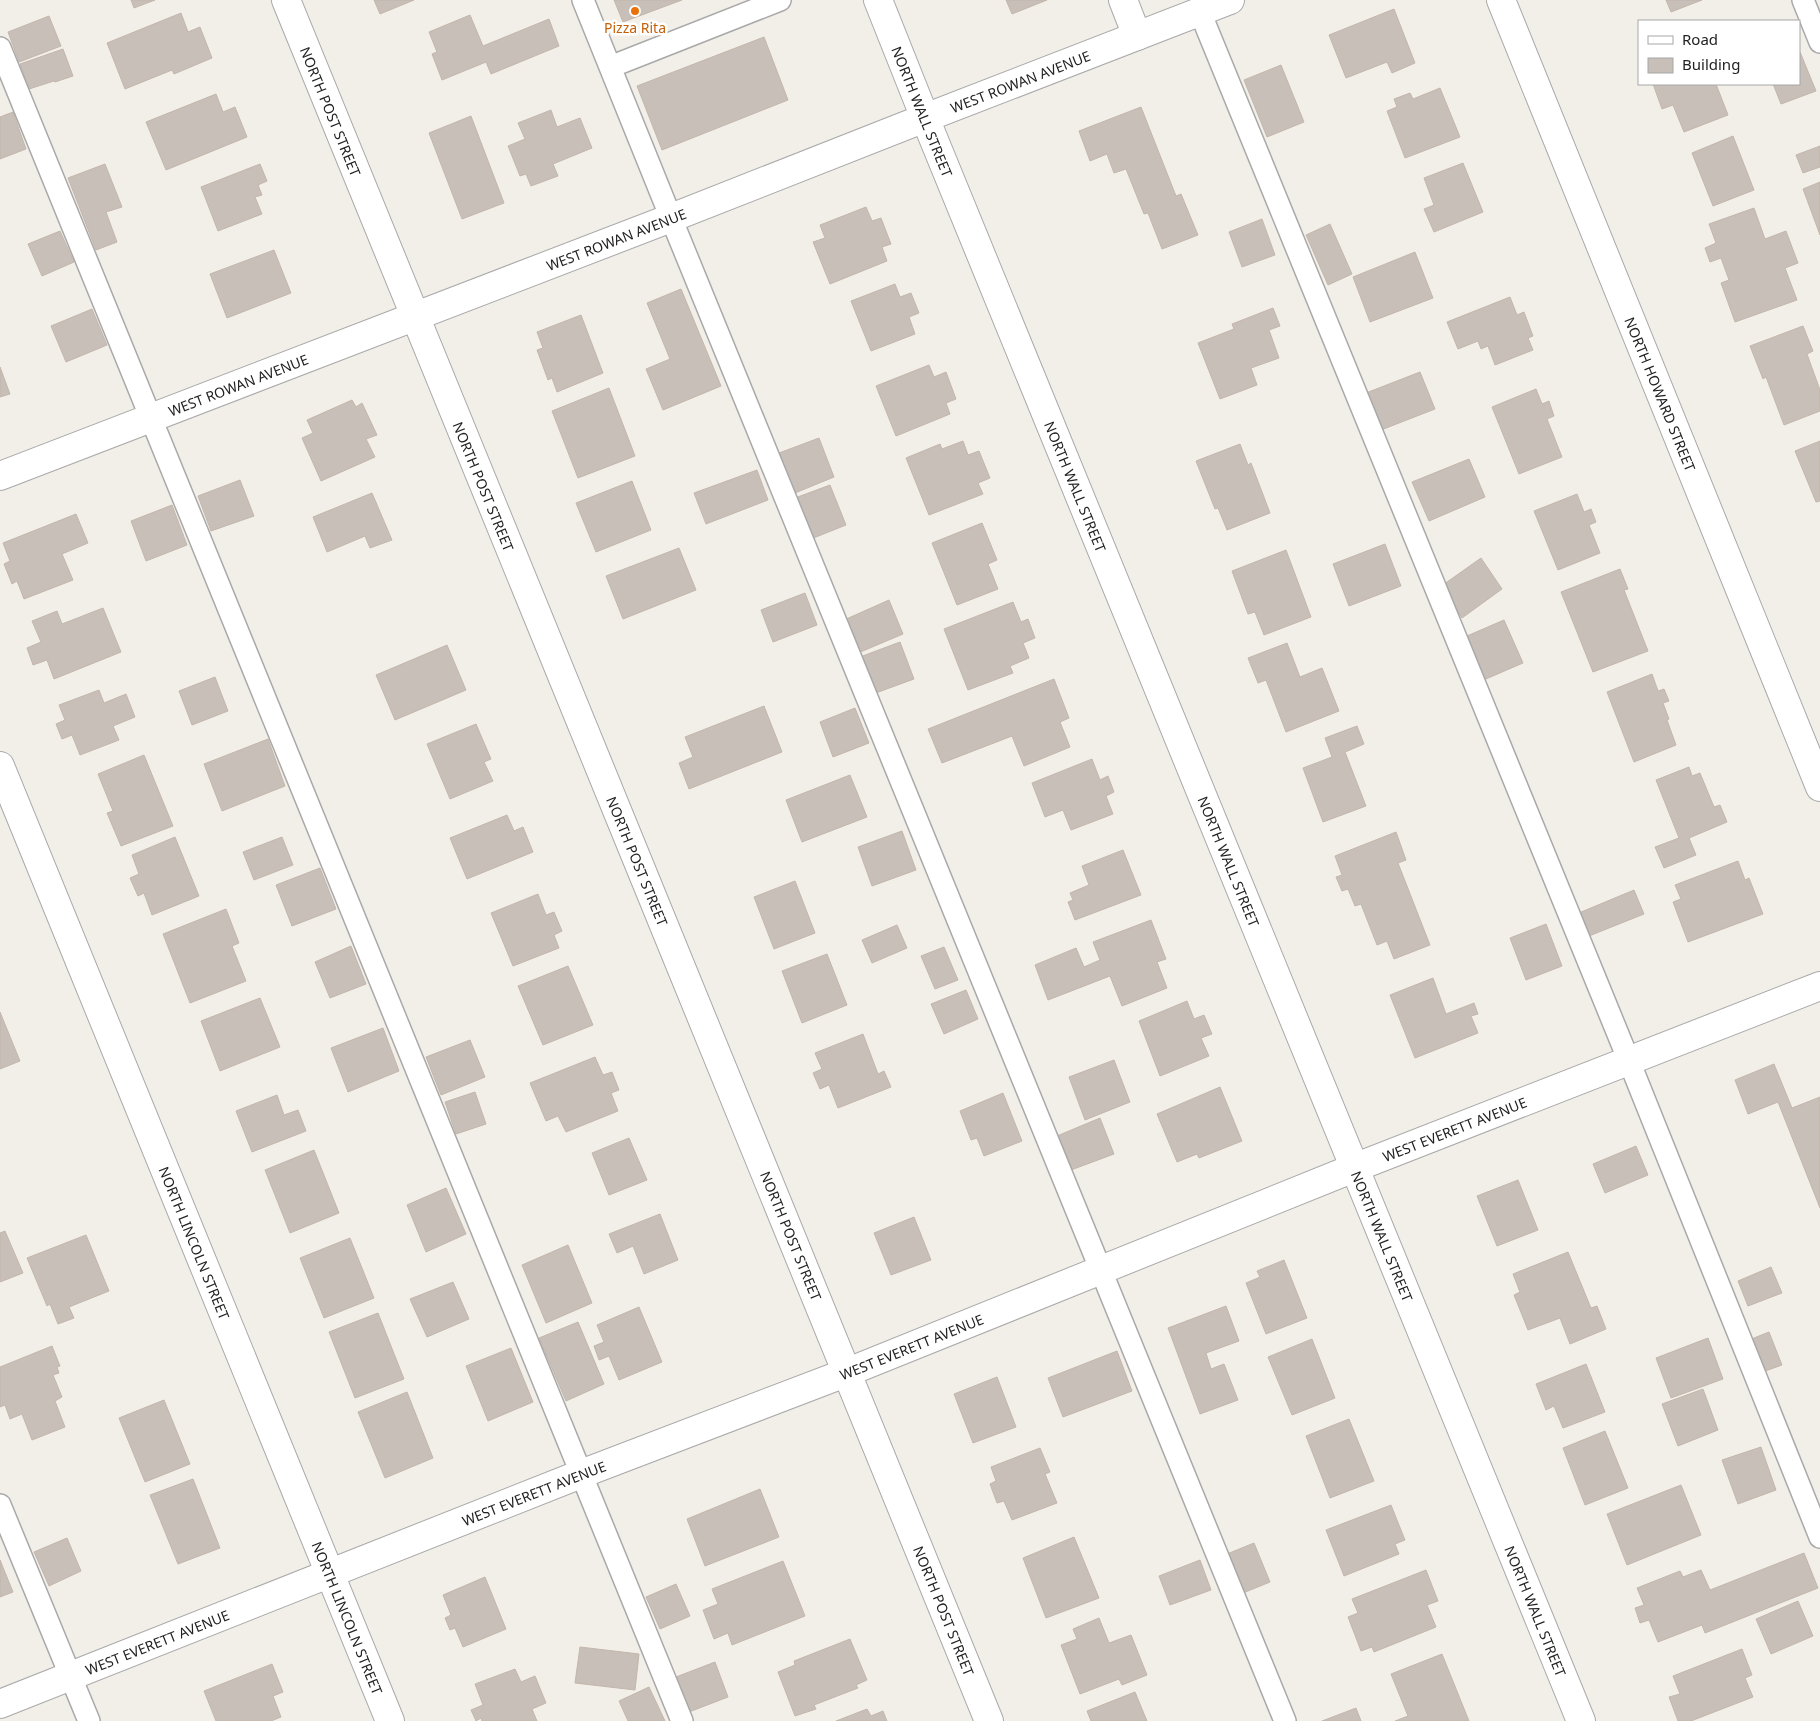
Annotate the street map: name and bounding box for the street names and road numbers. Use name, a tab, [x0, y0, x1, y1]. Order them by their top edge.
street label: NORTH WALL STREET	[888, 43, 958, 180]
street label: NORTH POST STREET	[296, 44, 366, 179]
street label: WEST ROWAN AVENUE	[947, 46, 1093, 117]
street label: WEST ROWAN AVENUE	[543, 204, 689, 275]
street label: NORTH HOWARD STREET	[1621, 314, 1701, 474]
street label: WEST ROWAN AVENUE	[165, 349, 311, 420]
street label: NORTH WALL STREET	[1041, 418, 1111, 555]
street label: NORTH POST STREET	[449, 419, 519, 554]
street label: NORTH POST STREET	[603, 793, 673, 929]
street label: NORTH WALL STREET	[1194, 793, 1264, 929]
street label: WEST EVERETT AVENUE	[1380, 1092, 1529, 1166]
street label: NORTH LINCOLN STREET	[155, 1163, 234, 1322]
street label: NORTH POST STREET	[756, 1168, 827, 1303]
street label: NORTH WALL STREET	[1347, 1168, 1418, 1304]
street label: WEST EVERETT AVENUE	[837, 1309, 986, 1384]
street label: WEST EVERETT AVENUE	[459, 1456, 608, 1530]
street label: NORTH LINCOLN STREET	[308, 1538, 388, 1697]
street label: NORTH POST STREET	[910, 1543, 979, 1678]
street label: NORTH WALL STREET	[1501, 1543, 1571, 1679]
street label: WEST EVERETT AVENUE	[82, 1605, 232, 1679]

